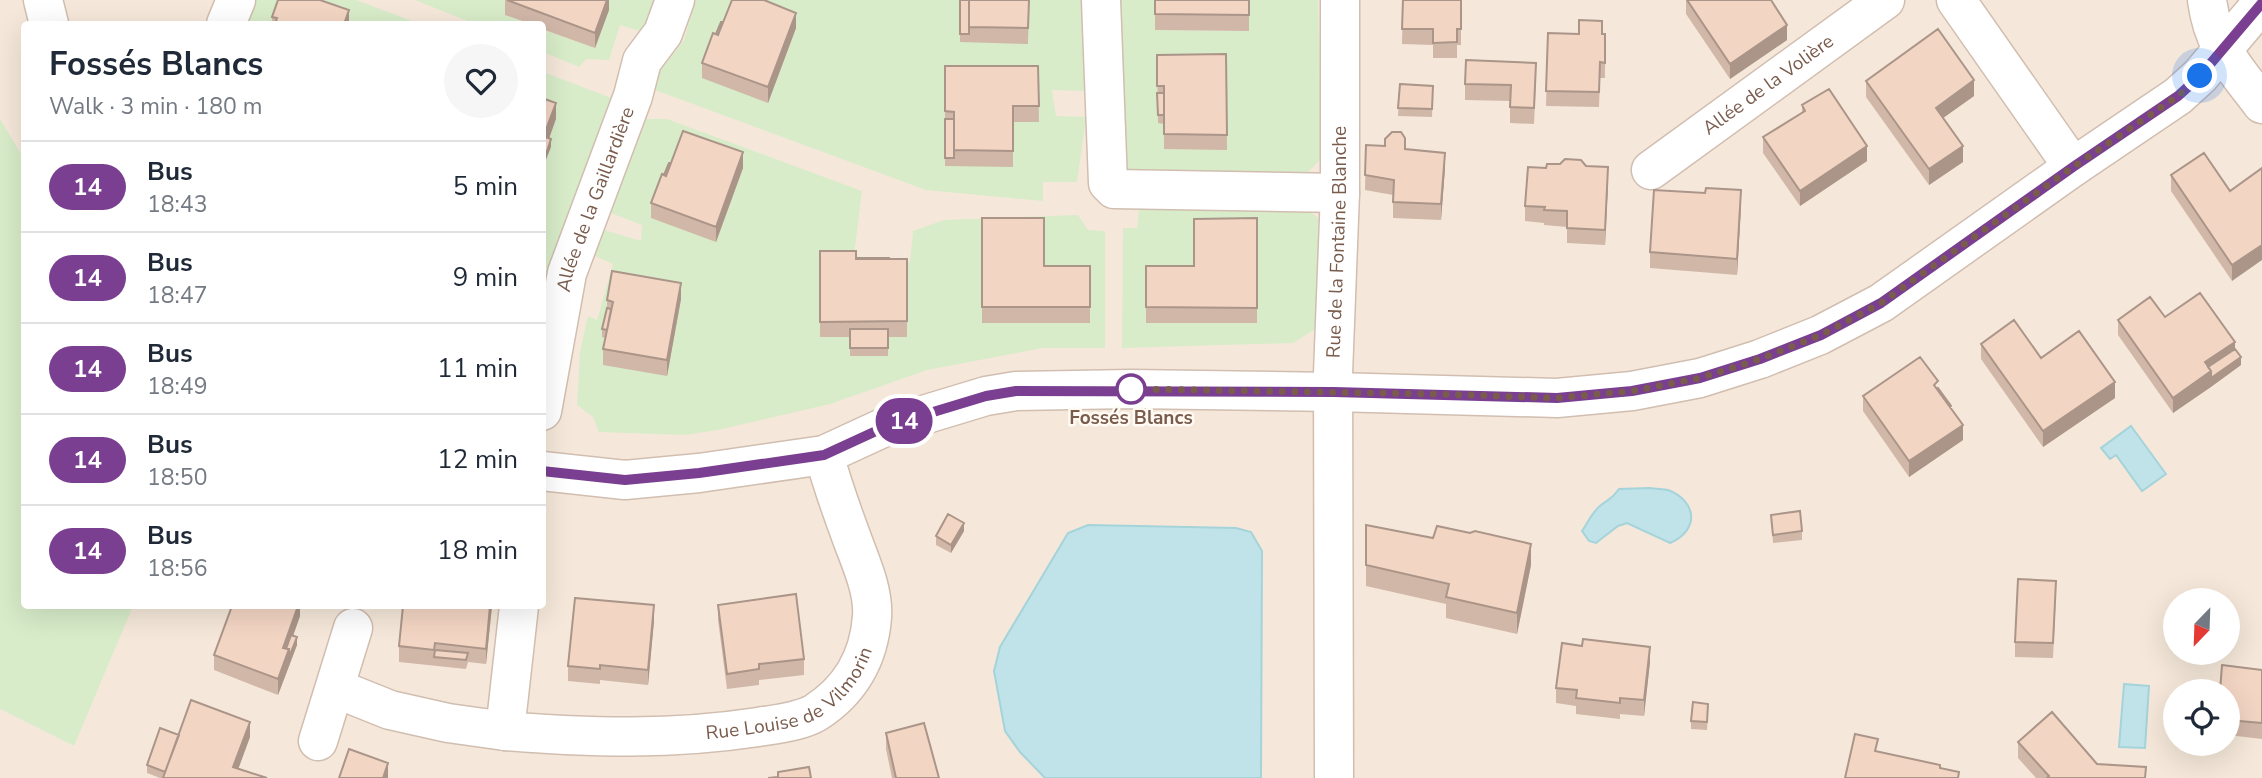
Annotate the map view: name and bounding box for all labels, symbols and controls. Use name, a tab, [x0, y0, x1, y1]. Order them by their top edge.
street label: Allée de la Volière	[1697, 28, 1839, 141]
text: Fossés Blancs	[49, 42, 263, 87]
button: heart	[444, 44, 518, 118]
your location	[2182, 58, 2217, 93]
text: Walk · 3 min · 180 m	[49, 91, 262, 122]
street label: Allée de la Gaillardière	[551, 103, 641, 294]
street label: Rue de la Fontaine Blanche	[1321, 126, 1353, 359]
text: Bus	[147, 154, 193, 189]
text: 5 min	[453, 169, 518, 204]
text: 14	[73, 171, 102, 203]
text: 18:43	[147, 189, 207, 220]
text: Bus	[147, 245, 193, 280]
text: 9 min	[453, 260, 518, 295]
text: 14	[73, 262, 102, 294]
text: 18:47	[147, 280, 207, 311]
text: Bus	[147, 336, 193, 371]
text: 11 min	[437, 351, 518, 386]
text: 14	[73, 353, 102, 385]
text: 18:49	[147, 371, 207, 402]
marker: Fossés Blancs	[1116, 374, 1146, 404]
line badge: 14	[872, 398, 936, 444]
text: 14	[890, 405, 918, 437]
place label: Fossés Blancs	[1069, 405, 1193, 431]
text: Bus	[147, 427, 193, 462]
text: 12 min	[437, 442, 518, 477]
text: 14	[73, 444, 102, 476]
text: 18:50	[147, 462, 207, 493]
text: Bus	[147, 518, 193, 553]
text: 18 min	[437, 533, 518, 568]
text: 14	[73, 535, 102, 567]
text: 18:56	[147, 553, 207, 584]
north arrow	[2163, 588, 2240, 665]
map controls	[2163, 588, 2240, 756]
street label: Rue Louise de Vilmorin	[704, 643, 879, 746]
button: locate	[2163, 679, 2240, 756]

